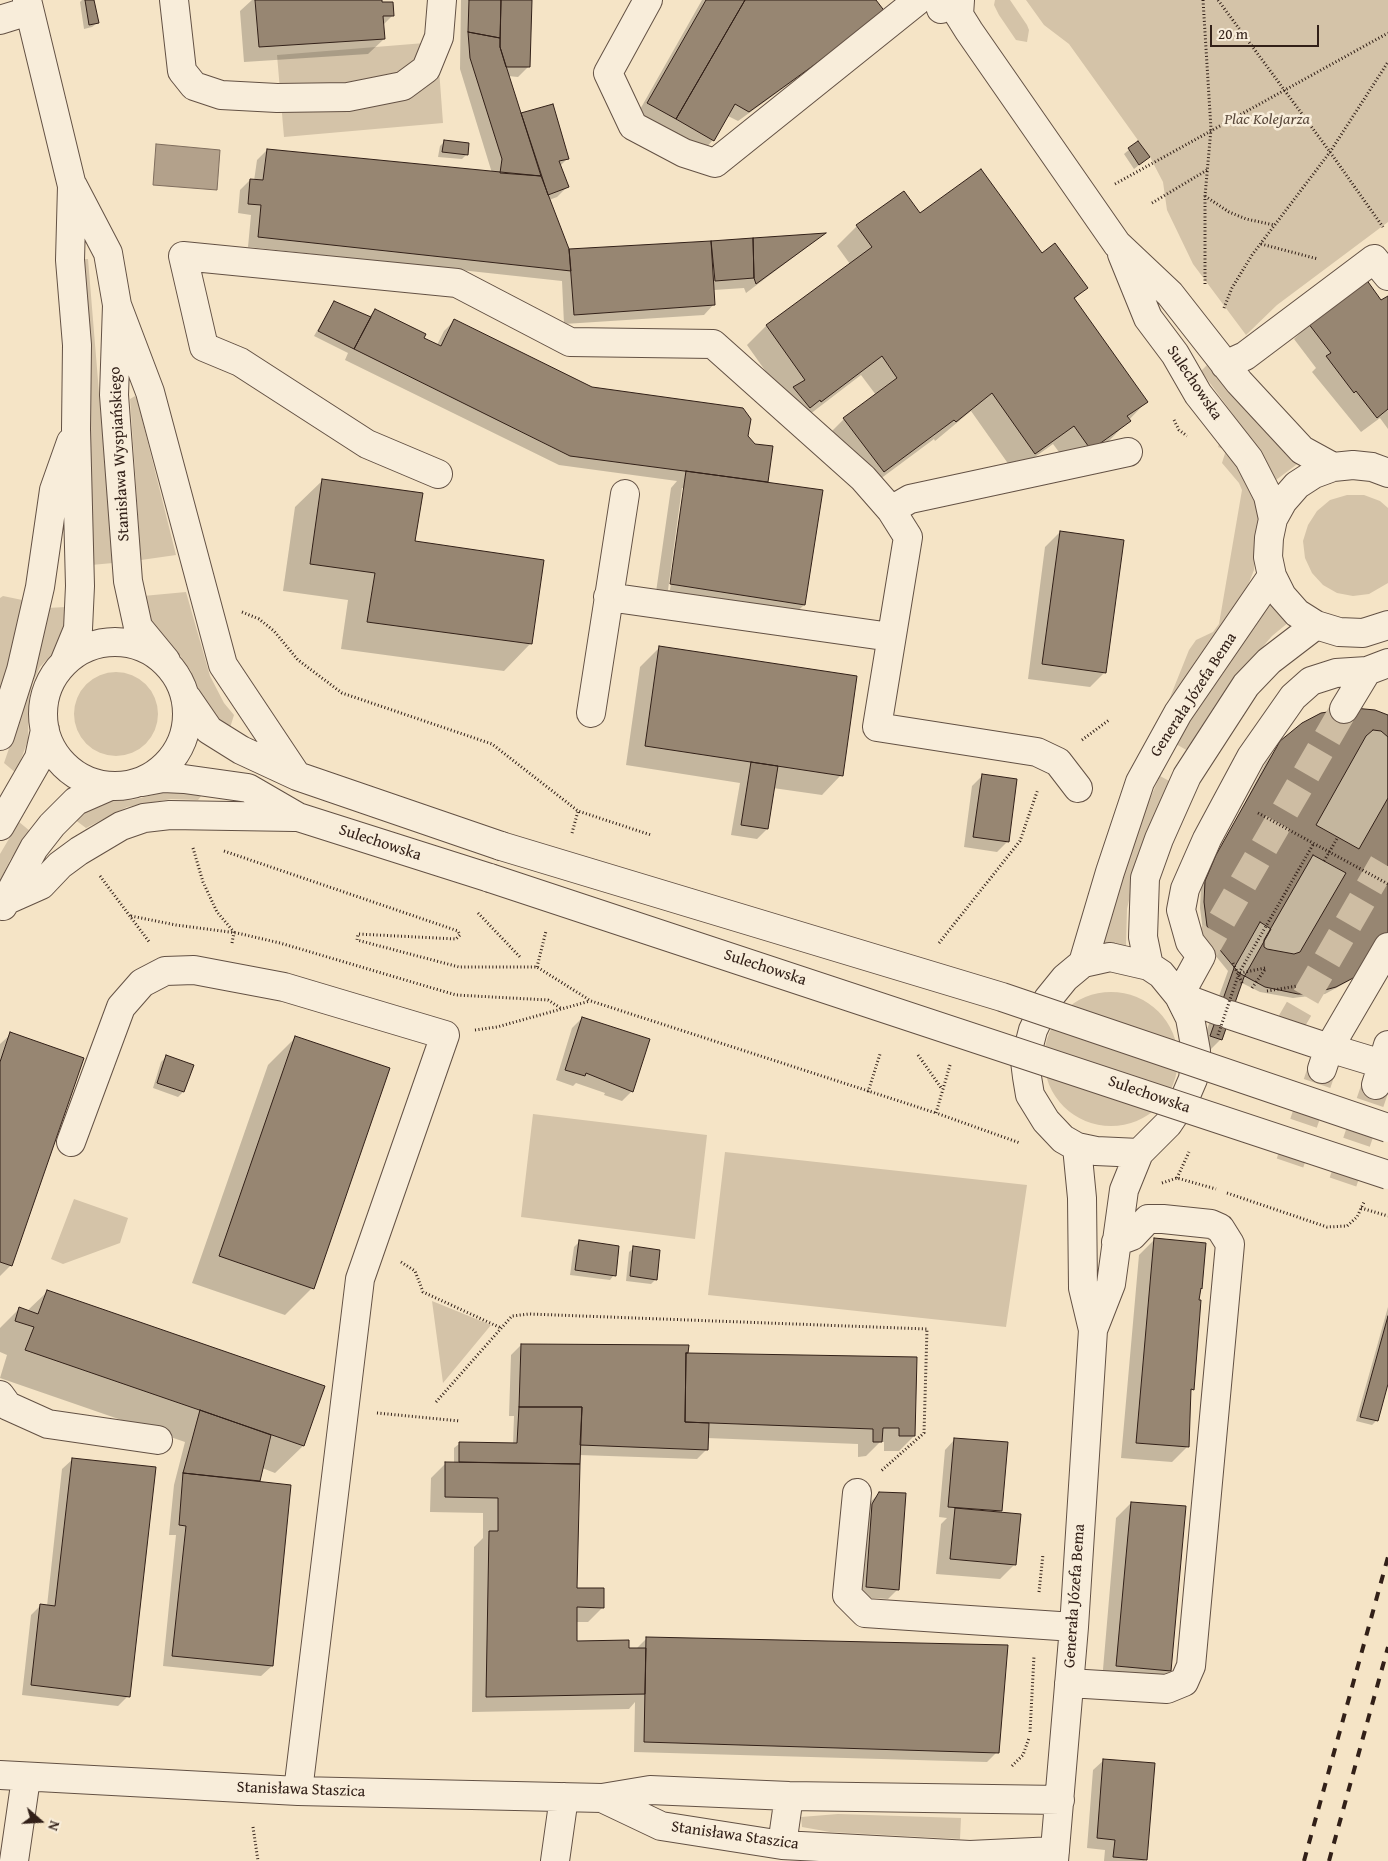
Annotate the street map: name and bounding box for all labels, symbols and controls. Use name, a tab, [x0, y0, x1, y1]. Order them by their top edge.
scale bar	[1213, 15, 1322, 47]
text: 20 m	[1218, 23, 1248, 44]
park label: Plac Kolejarza	[1224, 110, 1310, 130]
street label: Sulechowska	[1162, 342, 1226, 424]
street label: Stanisława Wyspiańskiego	[106, 366, 134, 542]
street label: Generała Józefa Bema	[1147, 629, 1241, 761]
street label: Sulechowska	[336, 821, 424, 865]
street label: Sulechowska	[721, 946, 809, 990]
street label: Sulechowska	[1105, 1072, 1193, 1118]
street label: Generała Józefa Bema	[1060, 1523, 1090, 1669]
street label: Stanisława Staszica	[236, 1778, 366, 1802]
north arrow	[15, 1796, 65, 1846]
text: N	[43, 1818, 65, 1834]
street label: Stanisława Staszica	[670, 1818, 800, 1854]

